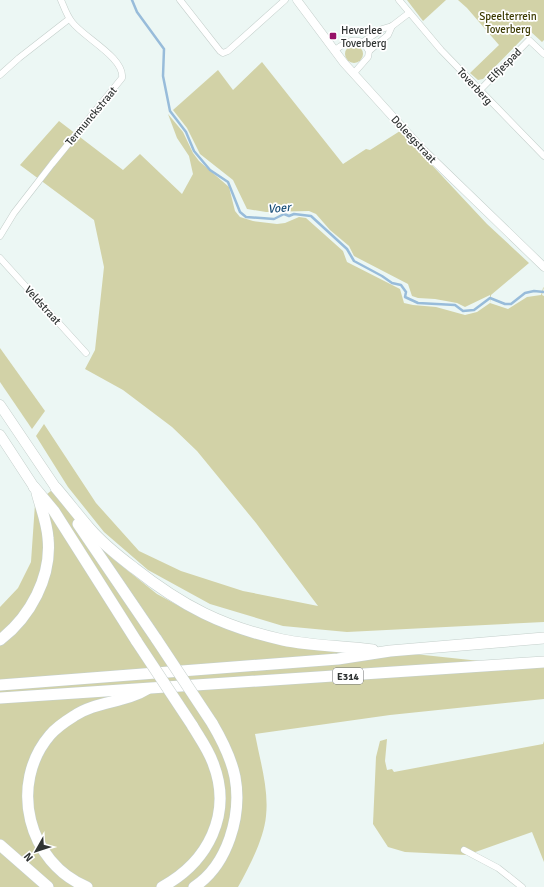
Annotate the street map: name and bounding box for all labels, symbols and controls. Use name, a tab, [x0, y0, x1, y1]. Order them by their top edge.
park label: Speelterrein Toverberg	[479, 10, 537, 36]
place label: Heverlee Toverberg	[341, 24, 387, 50]
marker: Heverlee Toverberg	[328, 31, 338, 41]
street label: Elfjespad	[484, 45, 524, 85]
street label: Toverberg	[454, 65, 495, 108]
street label: Termunckstraat	[63, 84, 120, 148]
street label: Doleegstraat	[388, 113, 439, 166]
water label: Voer	[267, 200, 293, 217]
street label: Veldstraat	[22, 283, 64, 328]
road number: E314	[333, 668, 363, 684]
north arrow	[16, 831, 56, 871]
text: N	[21, 850, 36, 864]

